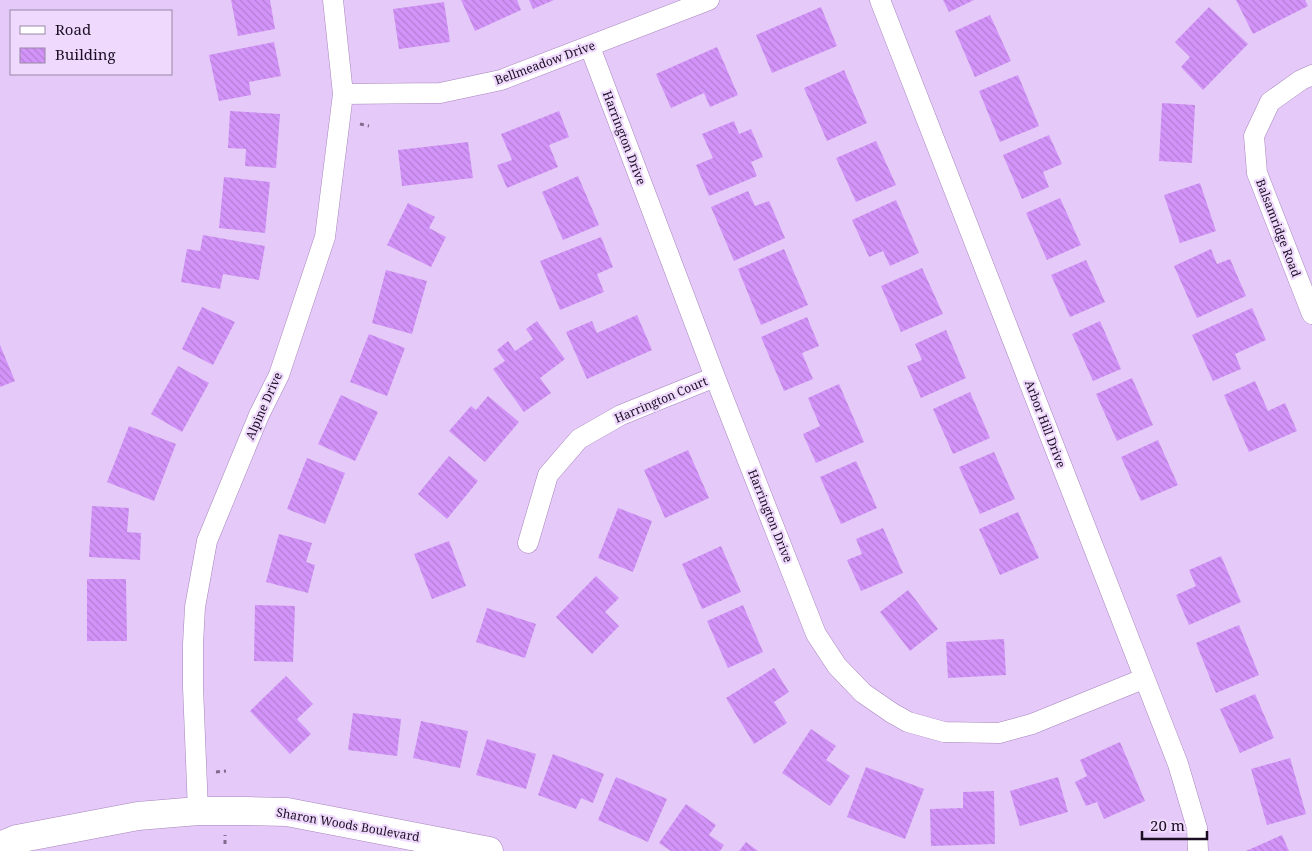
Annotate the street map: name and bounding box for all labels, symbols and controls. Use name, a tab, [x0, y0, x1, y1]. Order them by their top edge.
legend	[10, 10, 172, 75]
text: Road	[55, 19, 91, 39]
street label: Bellmeadow Drive	[492, 36, 597, 89]
text: Building	[55, 44, 116, 64]
street label: Harrington Drive	[599, 88, 650, 187]
street label: Balsamridge Road	[1252, 176, 1305, 280]
street label: Alpine Drive	[241, 369, 286, 442]
street label: Harrington Court	[612, 372, 710, 427]
street label: Arbor Hill Drive	[1021, 378, 1070, 470]
street label: Harrington Drive	[744, 467, 797, 565]
street label: Sharon Woods Boulevard	[275, 804, 422, 846]
scale bar	[1142, 808, 1207, 840]
text: 20 m	[1150, 815, 1185, 835]

